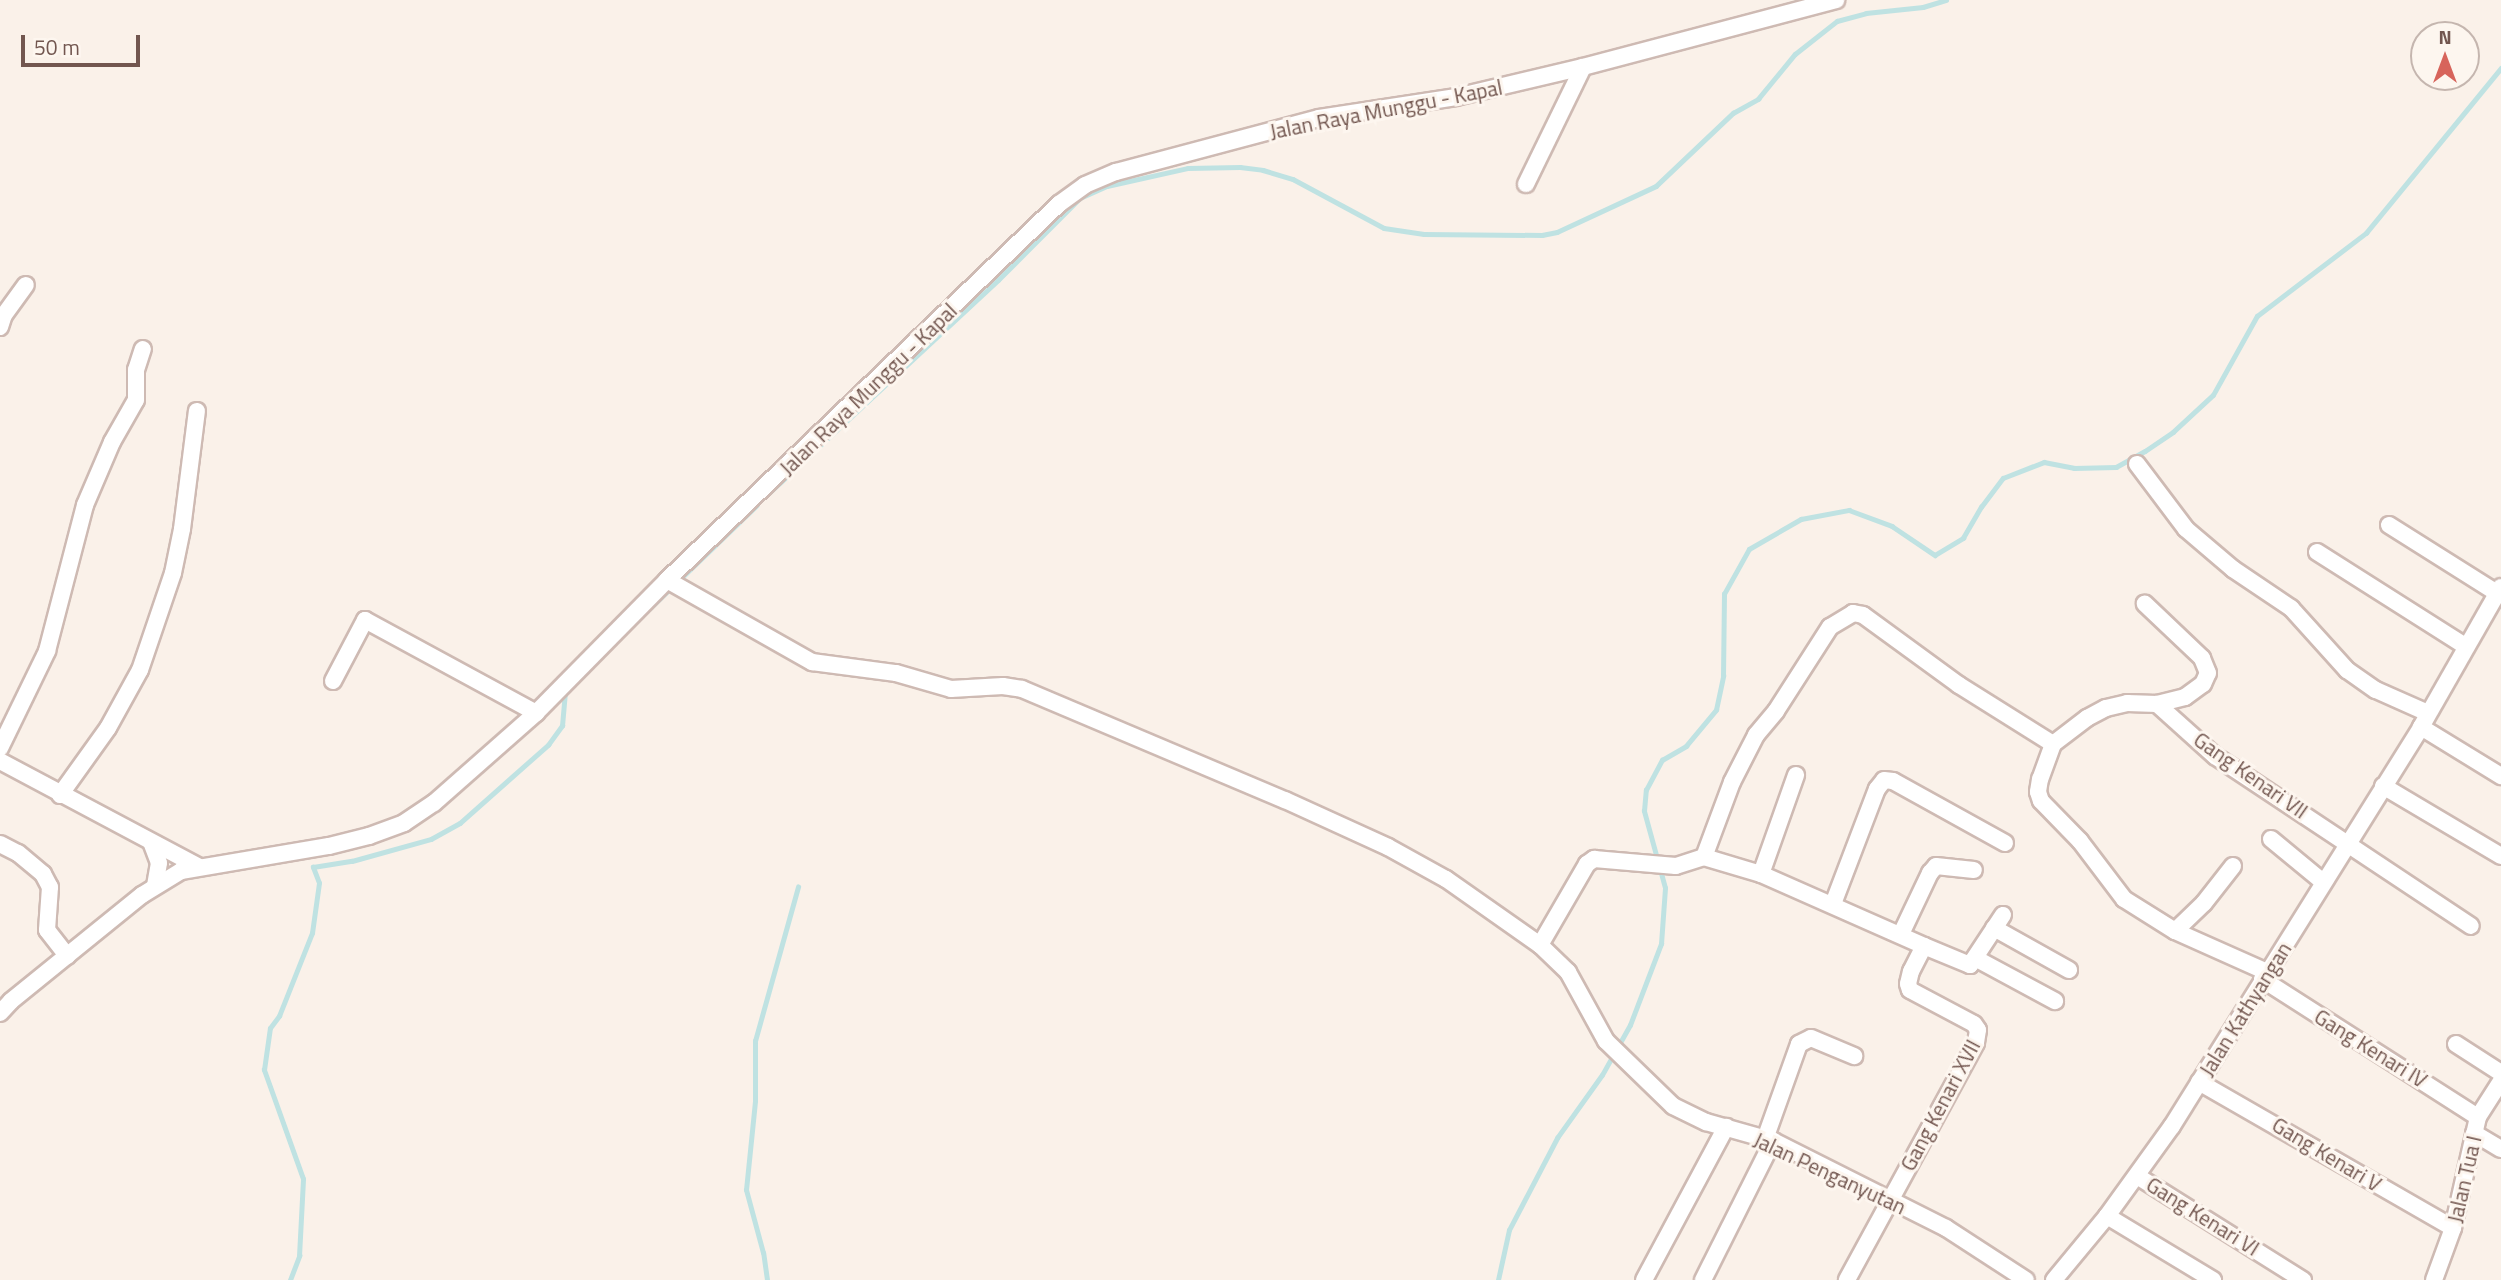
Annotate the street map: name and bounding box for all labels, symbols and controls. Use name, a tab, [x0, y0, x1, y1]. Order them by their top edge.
scale bar	[24, 21, 144, 65]
north arrow	[2410, 21, 2480, 91]
text: N	[2438, 22, 2452, 51]
text: 50 m	[34, 31, 80, 63]
street label: Jalan Raya Munggu - Kapal	[1268, 74, 1504, 144]
street label: Jalan Raya Munggu - Kapal	[774, 298, 962, 480]
street label: Gang Kenari VII	[2189, 726, 2313, 824]
street label: Jalan Kathyangan	[2194, 937, 2296, 1081]
street label: Gang Kenari IV	[2310, 1003, 2432, 1093]
street label: Gang Kenari XVII	[1895, 1035, 1985, 1175]
street label: Gang Kenari V	[2268, 1112, 2386, 1196]
street label: Jalan Penganyutan	[1750, 1127, 1910, 1219]
street label: Jalan Tua I	[2442, 1133, 2486, 1225]
street label: Gang Kenari VI	[2142, 1171, 2264, 1261]

